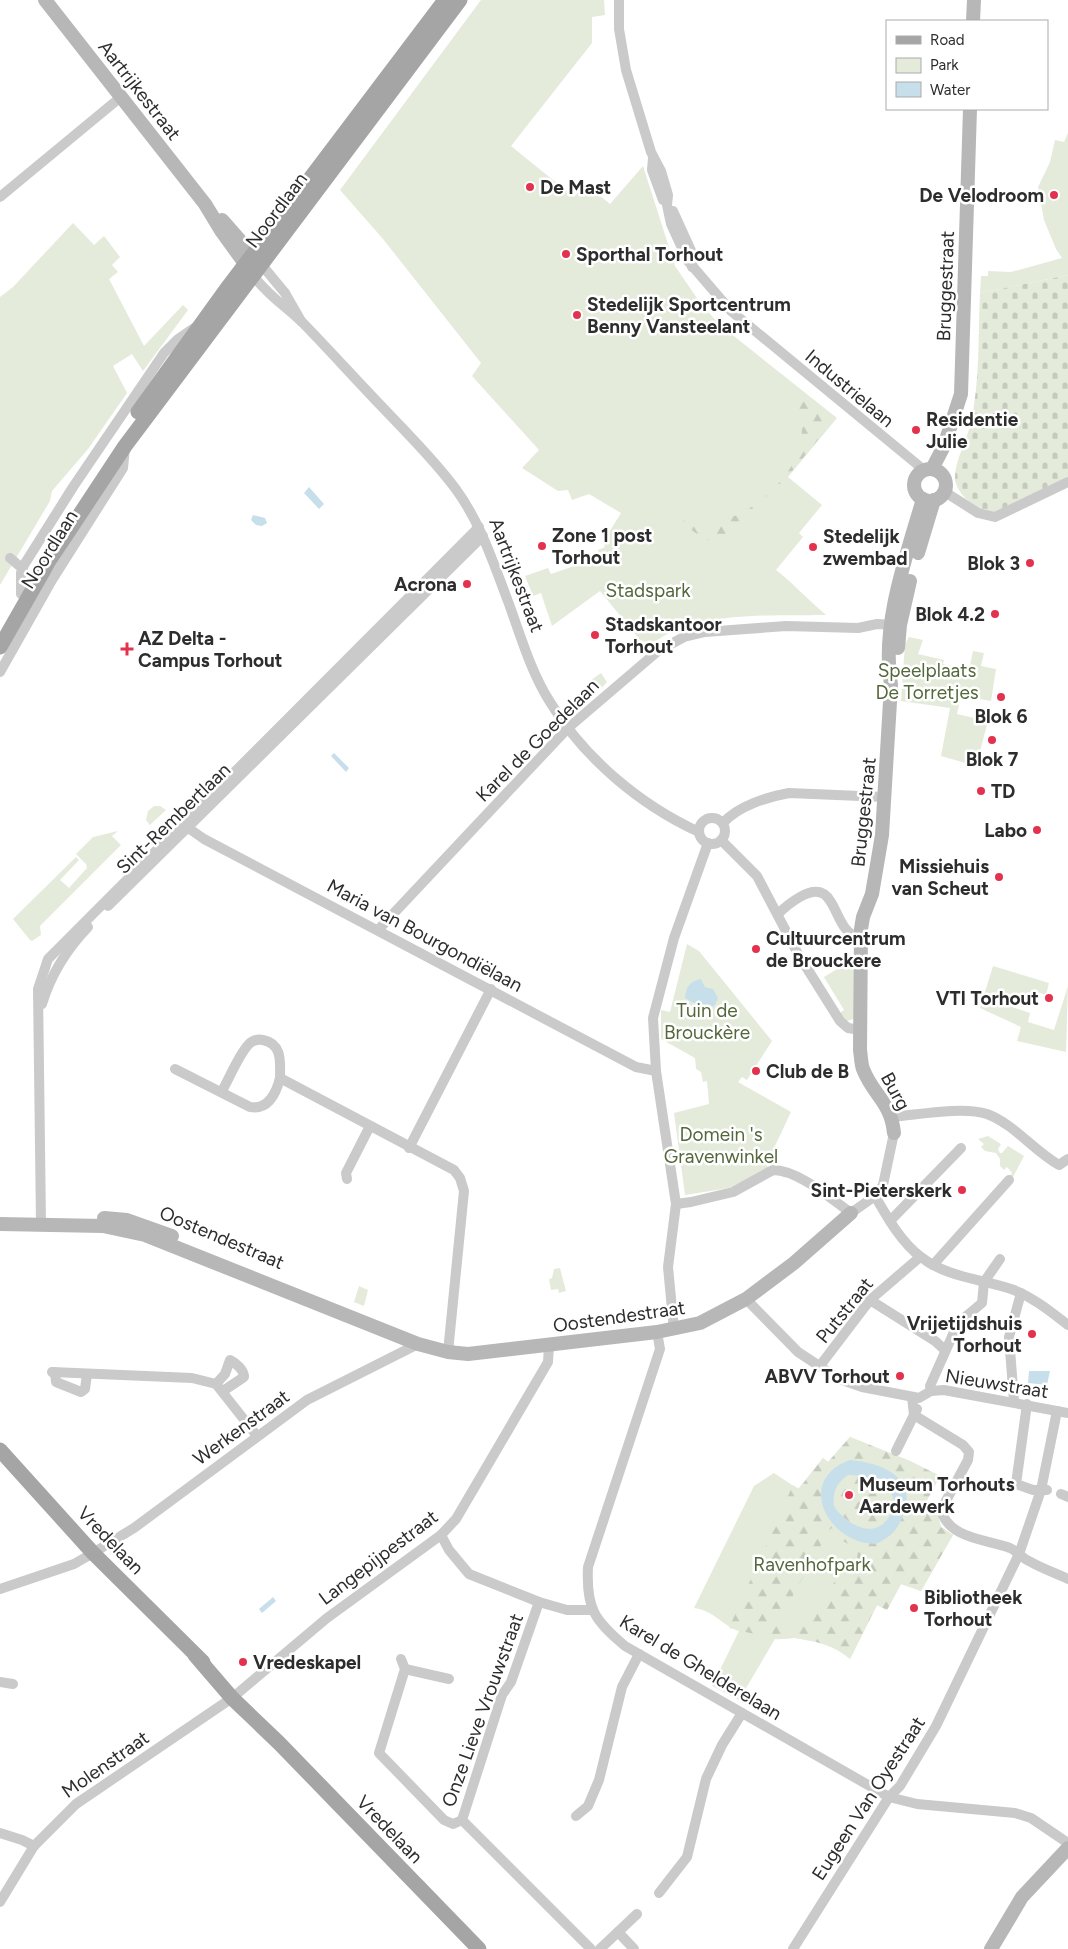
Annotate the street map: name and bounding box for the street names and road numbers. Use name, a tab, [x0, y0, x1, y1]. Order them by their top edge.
street label: Aartrijkestraat	[93, 36, 186, 145]
street label: Noordlaan	[241, 168, 312, 253]
street label: Bruggestraat	[932, 230, 959, 342]
street label: Industrielaan	[801, 345, 899, 432]
street label: Noordlaan	[16, 506, 83, 593]
street label: Aartrijkestraat	[484, 515, 549, 635]
street label: Karel de Goedelaan	[471, 674, 604, 807]
street label: Bruggestraat	[846, 756, 881, 868]
street label: Sint-Rembertlaan	[112, 758, 235, 879]
street label: Maria van Bourgondiëlaan	[323, 874, 526, 997]
street label: Burg	[876, 1068, 915, 1114]
street label: Oostendestraat	[156, 1201, 288, 1274]
street label: Putstraat	[811, 1273, 878, 1348]
street label: Oostendestraat	[551, 1296, 687, 1337]
street label: Nieuwstraat	[944, 1364, 1050, 1403]
street label: Werkenstraat	[189, 1385, 294, 1470]
street label: Vredelaan	[73, 1502, 149, 1579]
street label: Langepijpestraat	[314, 1505, 442, 1610]
street label: Onze Lieve Vrouwstraat	[437, 1610, 528, 1810]
street label: Karel de Ghelderelaan	[616, 1610, 786, 1725]
street label: Eugeen Van Oyestraat	[807, 1712, 930, 1884]
street label: Molenstraat	[57, 1726, 153, 1803]
street label: Vredelaan	[352, 1791, 428, 1868]

